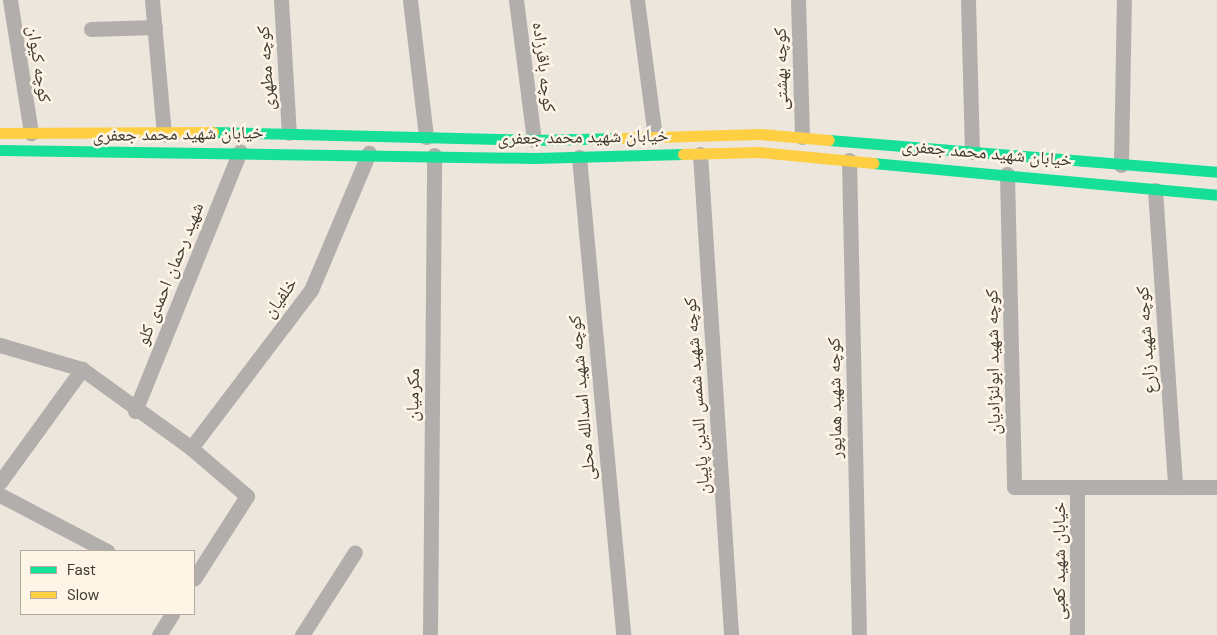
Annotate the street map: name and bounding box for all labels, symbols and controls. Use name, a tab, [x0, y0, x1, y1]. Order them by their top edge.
street label: کوچه باقرزاده	[528, 21, 560, 113]
street label: کوچه کیوان	[22, 24, 56, 104]
street label: کوچه مطهری	[252, 25, 280, 111]
street label: کوچه بهشتی	[769, 27, 793, 111]
street label: خیابان شهید محمد جعفری	[92, 122, 264, 146]
street label: خیابان شهید محمد جعفری	[497, 125, 669, 149]
street label: خیابان شهید محمد جعفری	[901, 135, 1073, 171]
street label: شهید رحمان احمدی کلو	[131, 199, 209, 349]
street label: خلفیان	[258, 274, 302, 322]
street label: کوچه شهید زارع	[1131, 285, 1161, 395]
street label: کوچه شهید ابولنژادیان	[981, 289, 1005, 435]
street label: کوچه شهید شمس الدین پاپیان	[679, 297, 715, 495]
street label: کوچه شهید اسدالله محلی	[564, 314, 600, 482]
street label: کوچه شهید هماپور	[823, 337, 847, 459]
street label: مکرمیان	[402, 368, 424, 422]
street label: خیابان شهید کعبی	[1048, 502, 1070, 620]
legend	[20, 550, 195, 615]
text: Fast	[67, 560, 96, 580]
text: Slow	[67, 585, 99, 605]

